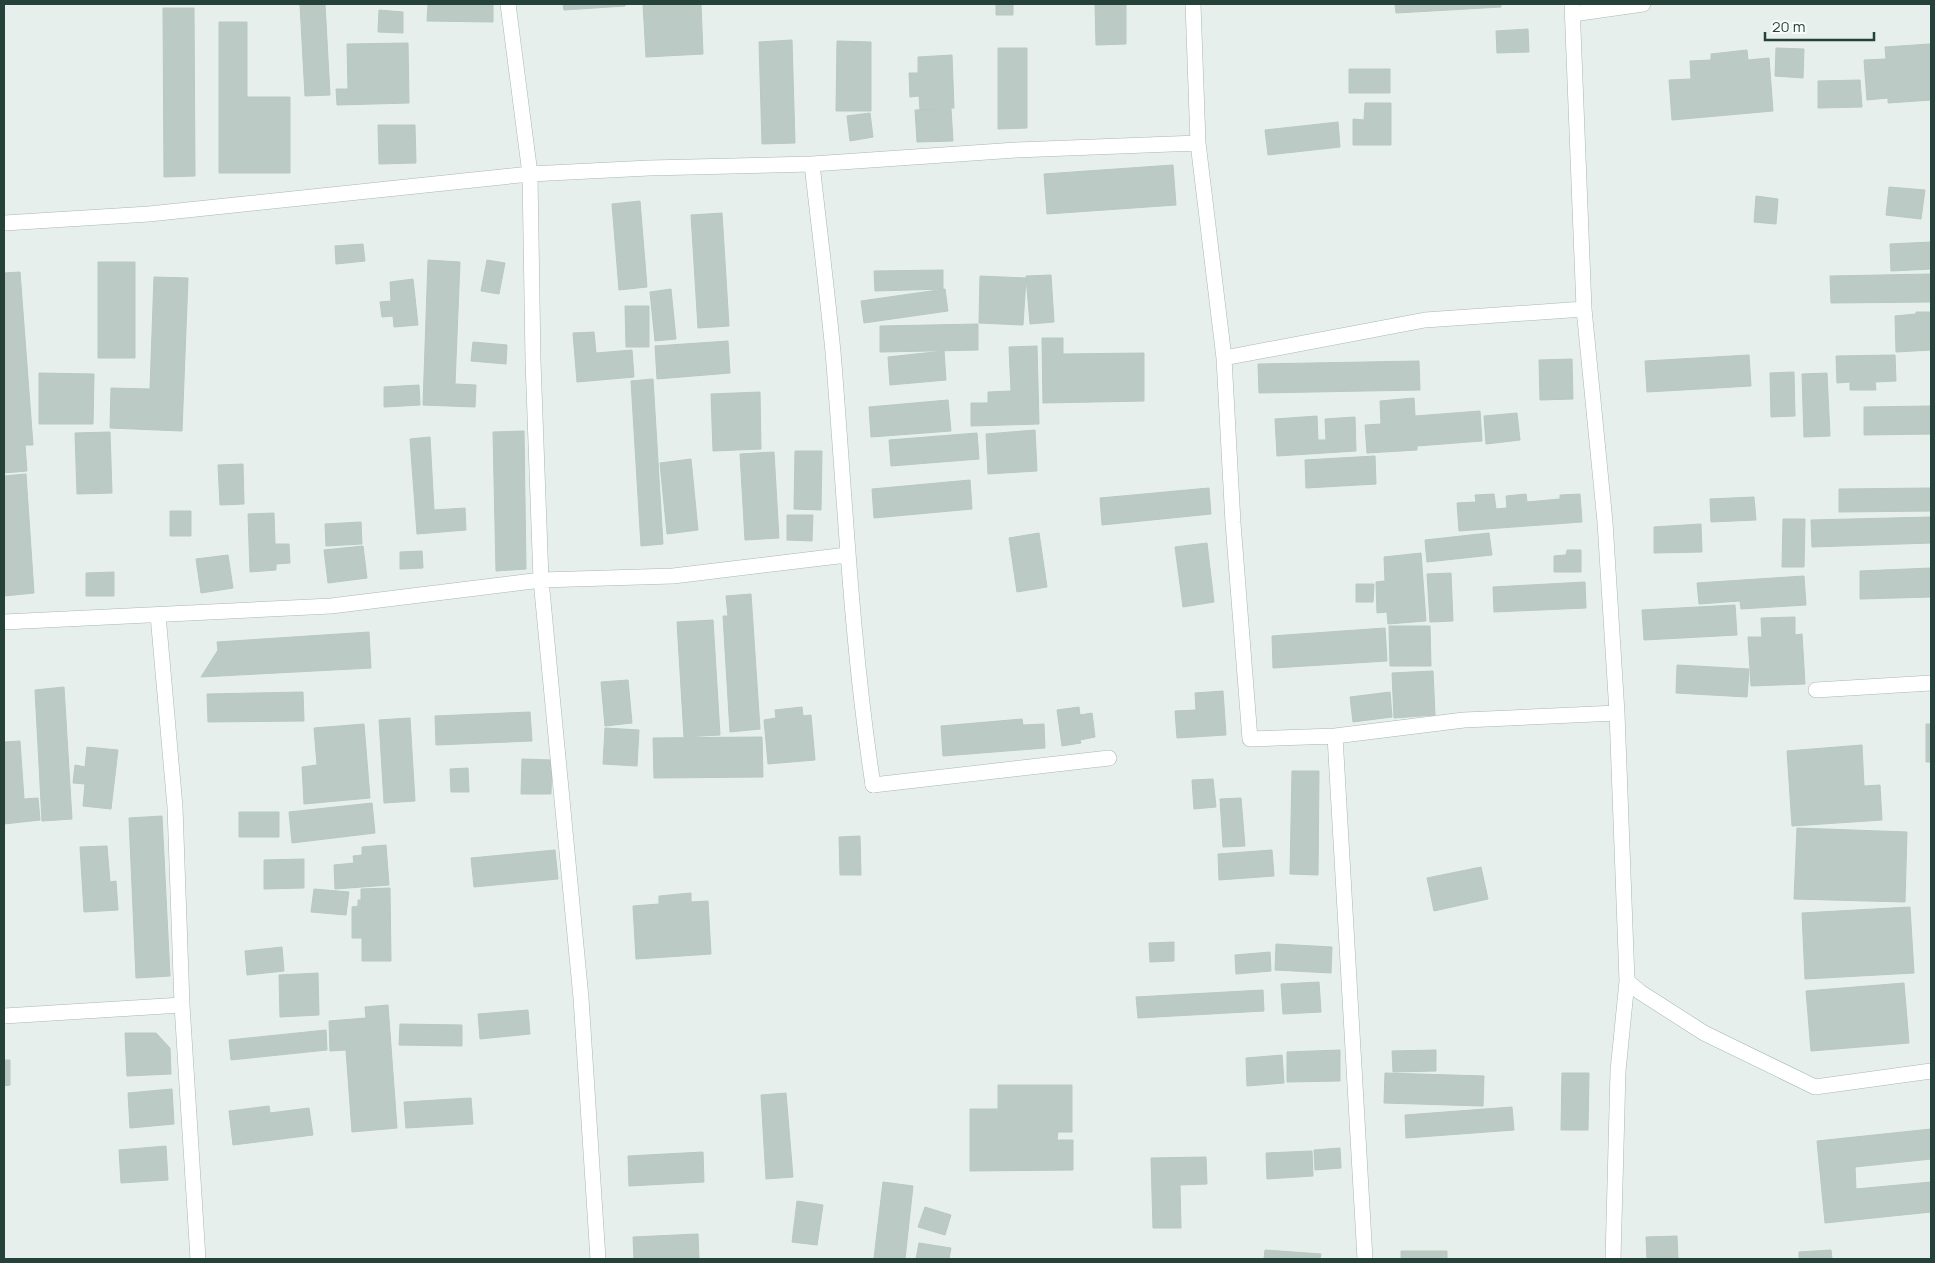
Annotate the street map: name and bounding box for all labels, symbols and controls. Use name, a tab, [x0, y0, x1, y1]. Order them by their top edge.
scale bar	[1765, 10, 1874, 42]
text: 20 m	[1772, 16, 1805, 37]

